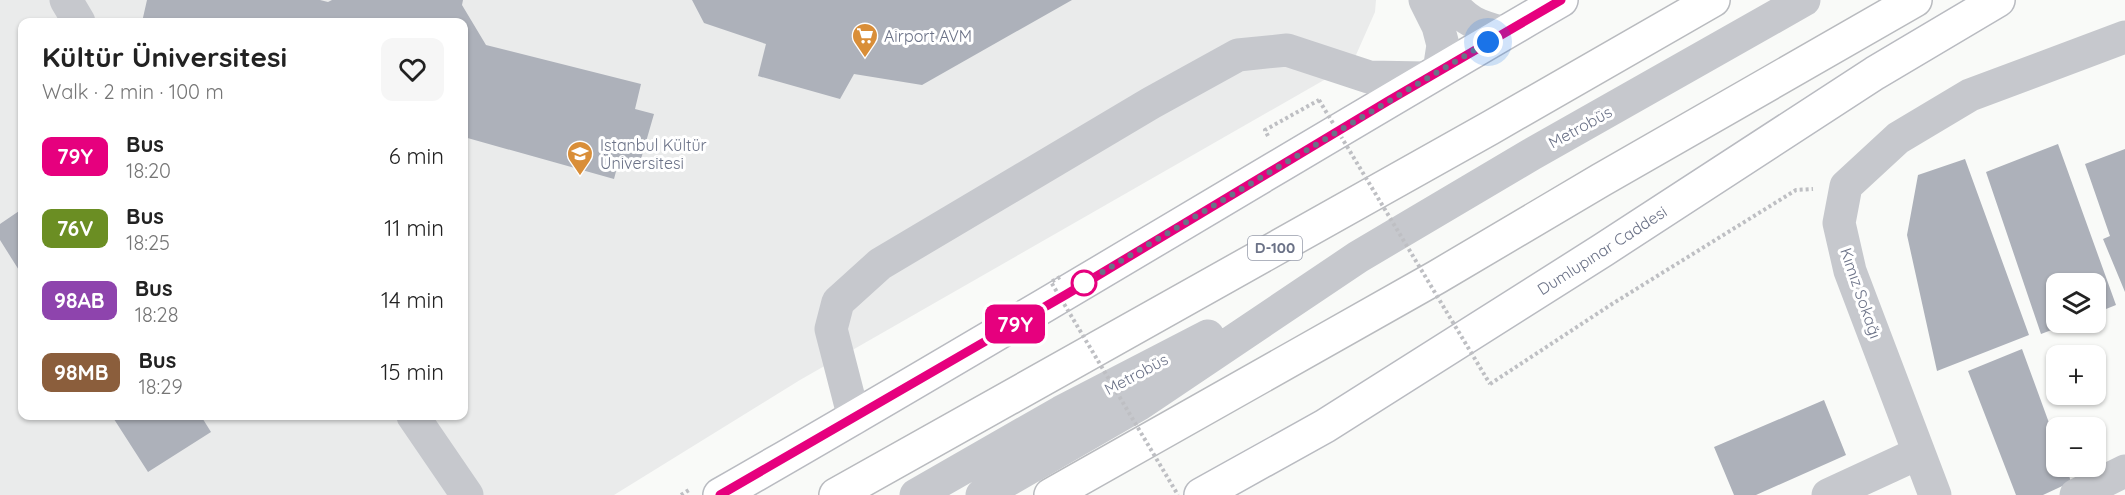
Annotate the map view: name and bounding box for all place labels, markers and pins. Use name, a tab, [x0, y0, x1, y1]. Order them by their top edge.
supermarket icon: Airport AVM	[850, 21, 880, 59]
place label: Airport AVM	[884, 26, 972, 46]
place label: Istanbul Kültür Üniversitesi	[600, 135, 707, 173]
school or university icon: Istanbul Kültür Üniversitesi	[565, 139, 595, 177]
unlabelled marker	[1071, 270, 1097, 296]

